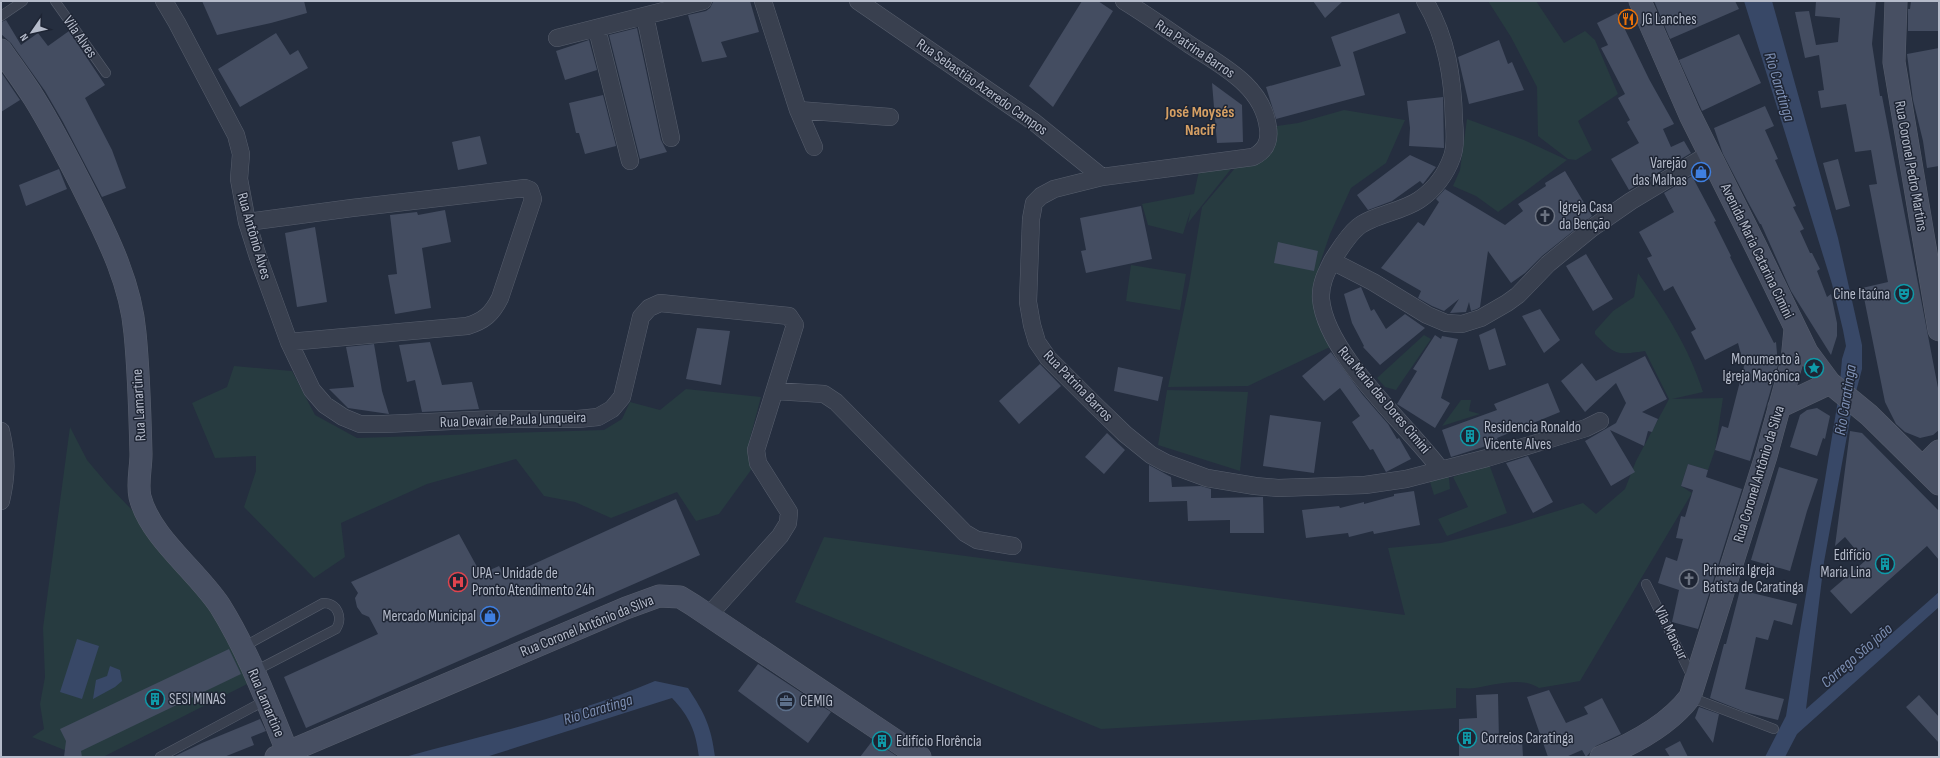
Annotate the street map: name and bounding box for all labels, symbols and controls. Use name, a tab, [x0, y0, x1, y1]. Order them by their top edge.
restaurant icon: JG Lanches	[1617, 8, 1639, 30]
place label: JG Lanches	[1641, 10, 1697, 29]
north arrow	[12, 12, 52, 52]
street label: Vila Alves	[59, 12, 101, 62]
street label: Rua Patrina Barros	[1152, 15, 1238, 83]
text: N	[17, 31, 31, 43]
street label: Rua Sebastião Azeredo Campos	[913, 35, 1051, 139]
water label: Rio Caratinga	[1760, 50, 1799, 124]
street label: Rua Coronel Pedro Martins	[1890, 99, 1932, 233]
district label: José Moysés Nacif	[1165, 103, 1234, 140]
place label: Varejão das Malhas	[1632, 154, 1687, 190]
shop icon: Varejão das Malhas	[1690, 161, 1712, 183]
street label: Avenida Maria Catarina Cimini	[1716, 179, 1798, 322]
street label: Rua Antônio Alves	[233, 190, 275, 282]
place label: Igreja Casa da Benção	[1559, 198, 1613, 234]
church icon: Igreja Casa da Benção	[1534, 205, 1556, 227]
theatre icon: Cine Itaúna	[1893, 283, 1915, 305]
place label: Cine Itaúna	[1833, 285, 1890, 304]
street label: Rua Maria das Dores Cimini	[1334, 342, 1435, 458]
street label: Rua Patrina Barros	[1039, 346, 1117, 426]
place label: Monumento à Igreja Maçônica	[1722, 350, 1800, 386]
place icon: Monumento à Igreja Maçônica	[1803, 357, 1825, 379]
water label: Rio Caratinga	[1831, 363, 1861, 437]
street label: Rua Lamartine	[128, 368, 150, 442]
street label: Rua Coronel Antônio da Silva	[1729, 403, 1789, 545]
street label: Rua Devair de Paula Junqueira	[440, 408, 587, 432]
place label: Residencia Ronaldo Vicente Alves	[1484, 418, 1581, 454]
building icon: Residencia Ronaldo Vicente Alves	[1459, 425, 1481, 447]
place label: Edifício Maria Lina	[1821, 546, 1871, 582]
building icon: Edifício Maria Lina	[1874, 553, 1896, 575]
place label: Primeira Igreja Batista de Caratinga	[1703, 561, 1804, 597]
place label: UPA - Unidade de Pronto Atendimento 24h	[472, 564, 595, 600]
church icon: Primeira Igreja Batista de Caratinga	[1678, 568, 1700, 590]
hospital icon: UPA - Unidade de Pronto Atendimento 24h	[447, 571, 469, 593]
street label: Rua Coronel Antônio da Silva	[518, 590, 657, 661]
street label: Vila Mansur	[1650, 603, 1692, 664]
shop icon: Mercado Municipal	[479, 605, 501, 627]
place label: Mercado Municipal	[383, 607, 476, 626]
water label: Córrego São joão	[1817, 619, 1897, 692]
street label: Rua Lamartine	[243, 666, 289, 740]
building icon: SESI MINAS	[144, 688, 166, 710]
place label: SESI MINAS	[169, 690, 226, 709]
water label: Rio Caratinga	[561, 690, 635, 729]
office icon: CEMIG	[775, 690, 797, 712]
place label: CEMIG	[800, 692, 833, 711]
building icon: Correios Caratinga	[1456, 727, 1478, 749]
place label: Correios Caratinga	[1481, 729, 1574, 748]
building icon: Edifício Florência	[871, 730, 893, 752]
place label: Edifício Florência	[896, 732, 982, 751]

